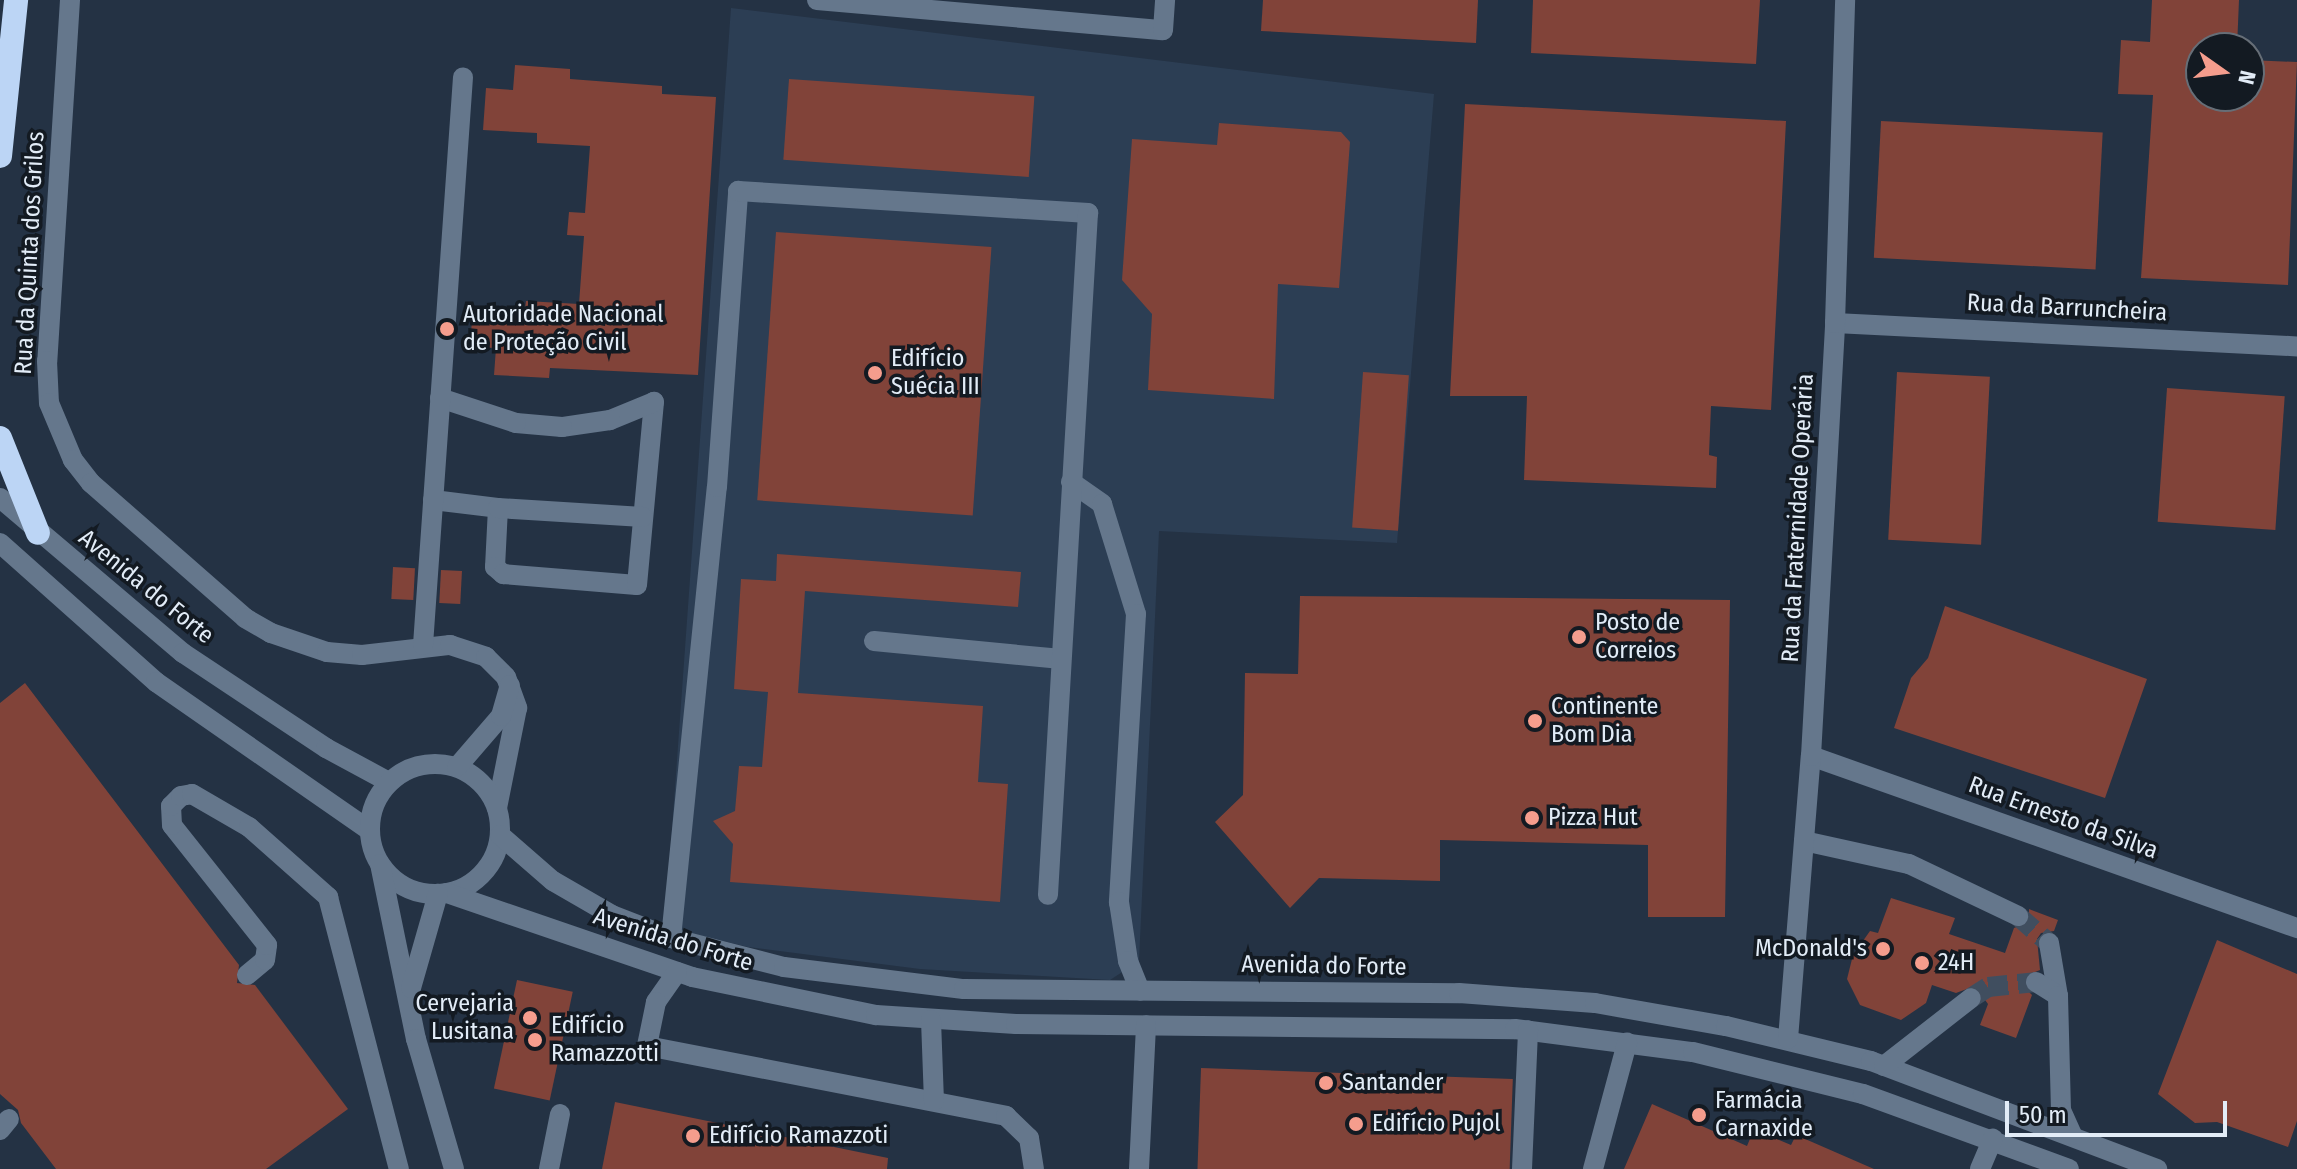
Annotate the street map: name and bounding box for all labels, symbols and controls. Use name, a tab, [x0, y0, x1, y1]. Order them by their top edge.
north arrow	[2185, 32, 2265, 112]
text: N	[2232, 68, 2262, 87]
street label: Rua da Quinta dos Grilos	[9, 131, 51, 375]
street label: Rua da Barruncheira	[1966, 288, 2168, 328]
place label: Autoridade Nacional de Proteção Civil	[463, 301, 663, 357]
marker: Autoridade Nacional de Proteção Civil	[438, 320, 456, 338]
place label: Edifício Suécia III	[891, 345, 980, 401]
marker: Edifício Suécia III	[866, 364, 884, 382]
street label: Rua da Fraternidade Operária	[1776, 373, 1820, 663]
street label: Avenida do Forte	[73, 524, 219, 650]
place label: Posto de Correios	[1595, 609, 1680, 665]
marker: Posto de Correios	[1570, 628, 1588, 646]
place label: Continente Bom Dia	[1551, 693, 1658, 749]
marker: Continente Bom Dia	[1526, 712, 1544, 730]
street label: Rua Ernesto da Silva	[1964, 770, 2162, 866]
place label: Pizza Hut	[1548, 804, 1638, 832]
marker: Pizza Hut	[1523, 809, 1541, 827]
street label: Avenida do Forte	[590, 902, 756, 978]
place label: McDonald's	[1755, 935, 1867, 963]
marker: McDonald's	[1874, 940, 1892, 958]
place label: 24H	[1938, 949, 1974, 977]
street label: Avenida do Forte	[1241, 950, 1407, 982]
marker: 24H	[1913, 954, 1931, 972]
place label: Cervejaria Lusitana	[416, 990, 514, 1046]
marker: Cervejaria Lusitana	[521, 1009, 539, 1027]
place label: Edifício Ramazzotti	[551, 1012, 659, 1068]
marker: Edifício Ramazzotti	[526, 1031, 544, 1049]
place label: Santander	[1342, 1069, 1443, 1097]
marker: Santander	[1317, 1074, 1335, 1092]
scale bar	[2009, 1085, 2231, 1135]
place label: Farmácia Carnaxide	[1715, 1087, 1813, 1143]
text: 50 m	[2019, 1101, 2067, 1129]
marker: Farmácia Carnaxide	[1690, 1106, 1708, 1124]
place label: Edifício Pujol	[1372, 1110, 1501, 1138]
marker: Edifício Pujol	[1347, 1115, 1365, 1133]
place label: Edifício Ramazzoti	[709, 1122, 888, 1150]
marker: Edifício Ramazzoti	[684, 1127, 702, 1145]

